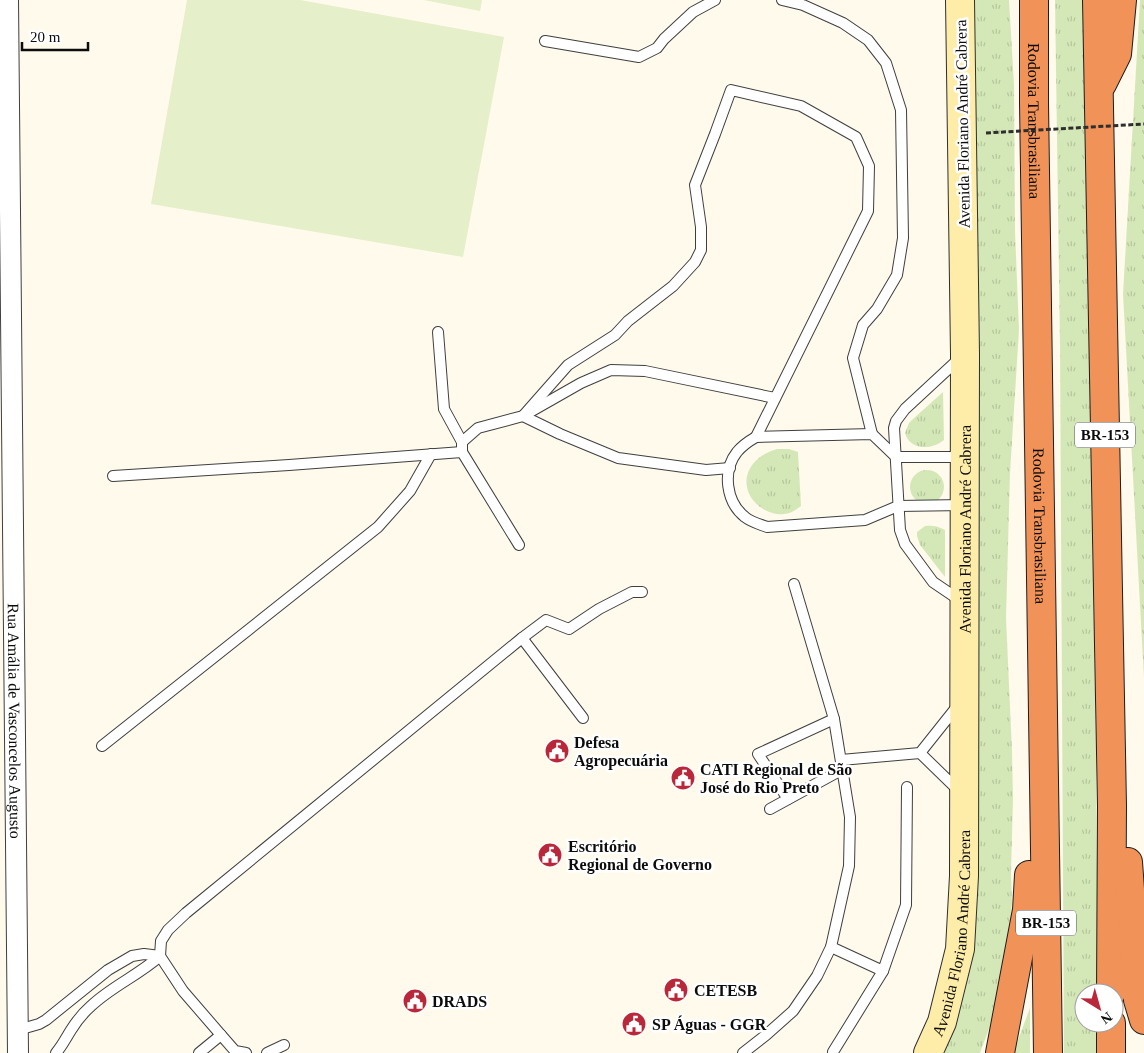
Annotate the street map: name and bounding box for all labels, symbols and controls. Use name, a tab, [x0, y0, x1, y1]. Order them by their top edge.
street label: Avenida Floriano André Cabrera	[952, 19, 973, 229]
scale bar	[22, 20, 89, 52]
text: 20 m	[30, 29, 61, 45]
street label: Rodovia Transbrasiliana	[1025, 43, 1043, 199]
road number: BR-153	[1075, 422, 1135, 448]
street label: Avenida Floriano André Cabrera	[956, 425, 974, 634]
street label: Rodovia Transbrasiliana	[1030, 448, 1049, 604]
street label: Rua Amália de Vasconcelos Augusto	[5, 603, 24, 839]
place label: Defesa Agropecuária	[574, 734, 668, 770]
public building icon: Defesa Agropecuária	[544, 738, 570, 764]
place label: CATI Regional de São José do Rio Preto	[700, 761, 852, 796]
public building icon: CATI Regional de São José do Rio Preto	[670, 765, 696, 791]
street label: Avenida Floriano André Cabrera	[929, 830, 973, 1039]
place label: Escritório Regional de Governo	[568, 838, 712, 874]
public building icon: Escritório Regional de Governo	[537, 842, 563, 868]
road number: BR-153	[1016, 910, 1076, 936]
public building icon: CETESB	[663, 977, 689, 1003]
place label: CETESB	[694, 982, 757, 999]
north arrow	[1074, 983, 1124, 1033]
public building icon: DRADS	[402, 988, 428, 1014]
place label: DRADS	[432, 993, 487, 1010]
text: N	[1098, 1009, 1115, 1027]
public building icon: SP Águas - GGR	[621, 1011, 647, 1037]
place label: SP Águas - GGR	[652, 1015, 767, 1034]

